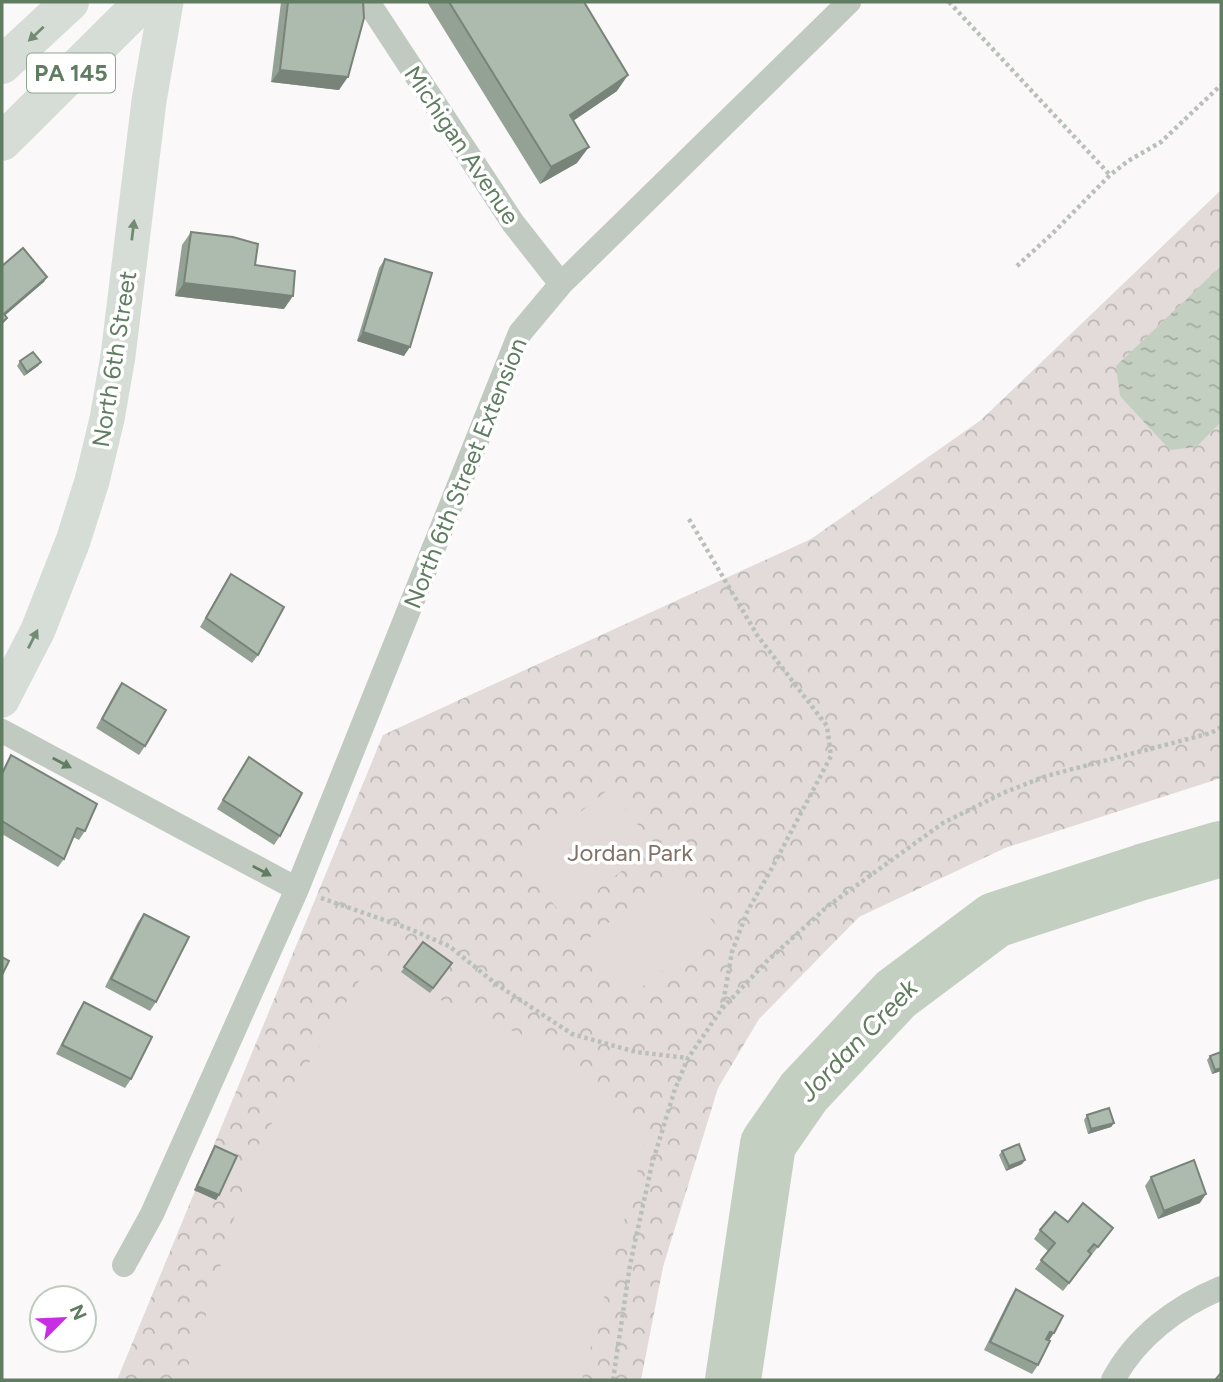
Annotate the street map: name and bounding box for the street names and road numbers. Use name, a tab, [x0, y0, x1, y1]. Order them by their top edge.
road number: PA 145	[27, 54, 115, 92]
street label: Michigan Avenue	[398, 60, 526, 230]
street label: North 6th Street	[86, 269, 142, 449]
street label: North 6th Street Extension	[397, 333, 533, 613]

